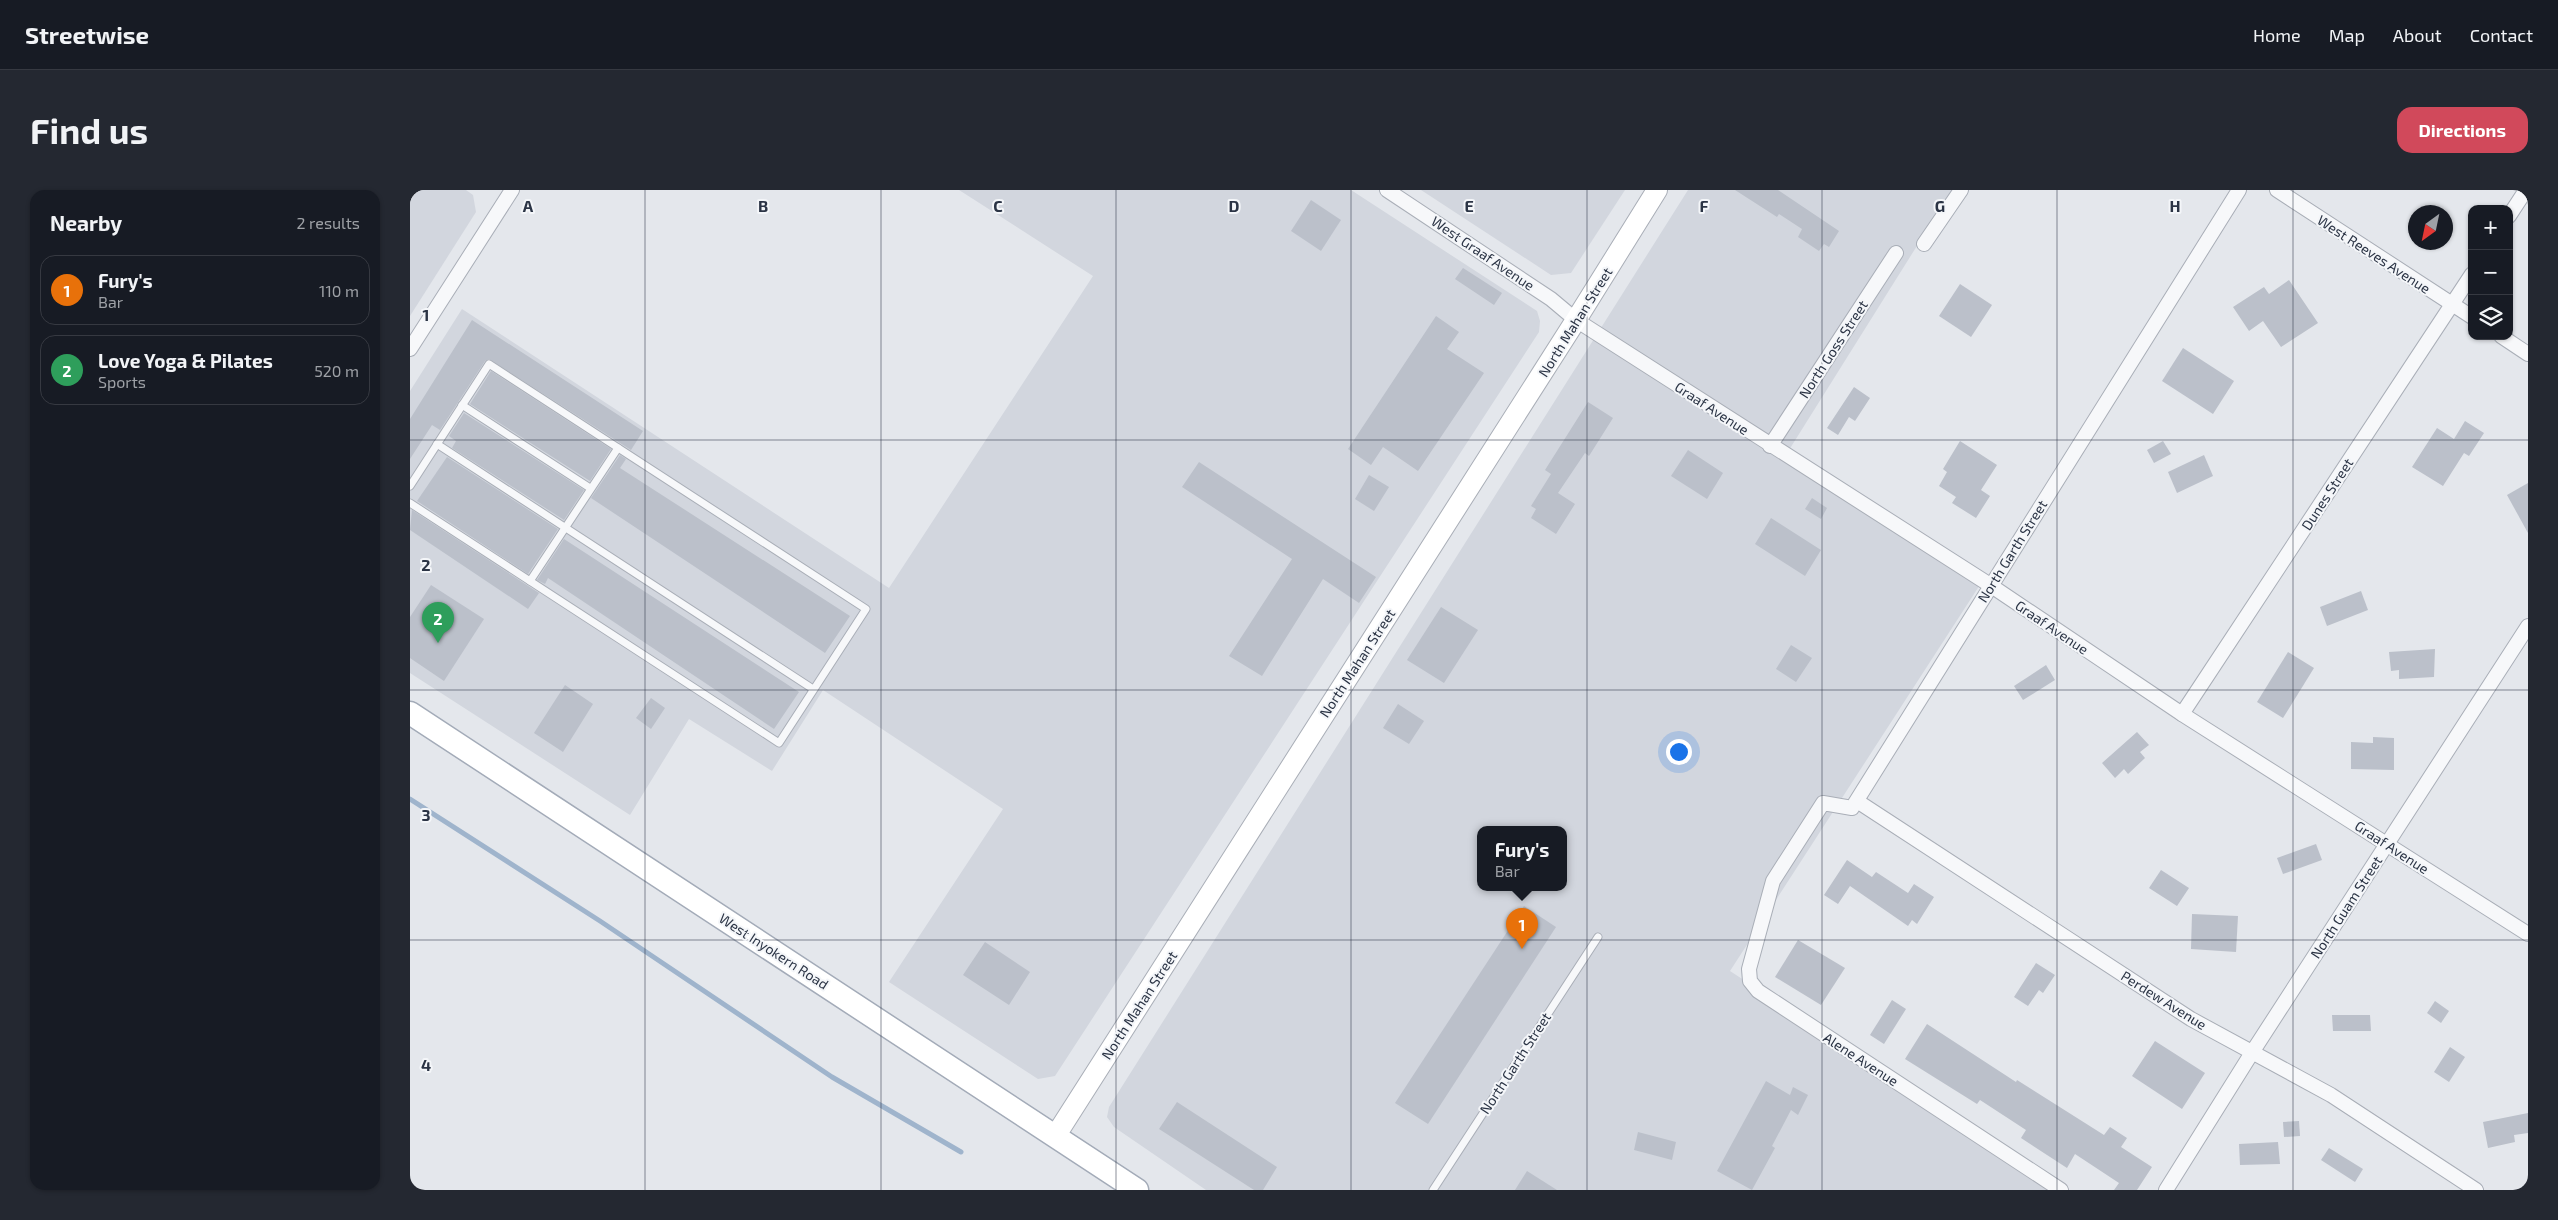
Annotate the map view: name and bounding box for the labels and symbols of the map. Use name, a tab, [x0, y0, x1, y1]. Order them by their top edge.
text: A	[523, 196, 534, 215]
text: B	[758, 196, 768, 215]
text: C	[993, 196, 1003, 215]
text: D	[1229, 196, 1240, 215]
text: E	[1464, 196, 1474, 215]
text: F	[1700, 196, 1709, 215]
text: G	[1935, 196, 1945, 215]
text: H	[2169, 196, 2181, 215]
north arrow	[2408, 205, 2453, 250]
street label: West Reeves Avenue	[2314, 211, 2434, 297]
street label: West Graaf Avenue	[1428, 212, 1538, 294]
street label: North Mahan Street	[1534, 264, 1616, 380]
street label: North Goss Street	[1795, 297, 1871, 401]
text: 1	[423, 305, 429, 324]
street label: Graaf Avenue	[1672, 378, 1752, 438]
street label: Dunes Street	[2298, 455, 2356, 533]
street label: North Garth Street	[1974, 497, 2050, 605]
text: 2	[421, 555, 431, 574]
street label: Graaf Avenue	[2012, 596, 2092, 658]
pin: 2	[422, 602, 454, 643]
street label: North Mahan Street	[1316, 606, 1398, 720]
your location	[1666, 739, 1692, 765]
text: 3	[421, 805, 431, 824]
street label: Graaf Avenue	[2352, 817, 2432, 877]
street label: North Guam Street	[2307, 853, 2385, 961]
pin: 1	[1506, 908, 1538, 949]
street label: West Inyokern Road	[716, 909, 832, 993]
street label: North Mahan Street	[1098, 948, 1180, 1062]
street label: Perdew Avenue	[2118, 967, 2210, 1033]
street label: North Garth Street	[1476, 1009, 1554, 1117]
street label: Alene Avenue	[1820, 1029, 1902, 1089]
text: 4	[421, 1055, 431, 1074]

